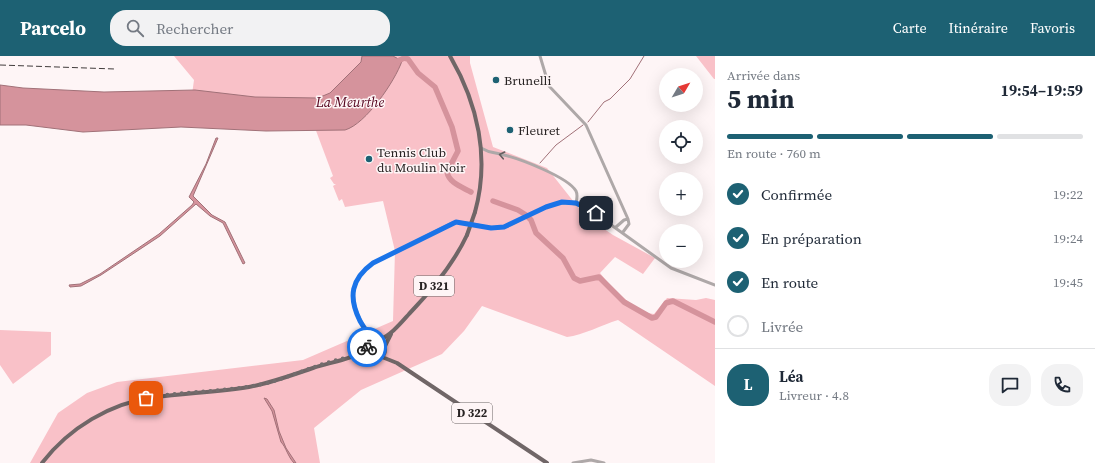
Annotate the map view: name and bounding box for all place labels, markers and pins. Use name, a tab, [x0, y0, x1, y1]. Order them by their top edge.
place label: Brunelli	[504, 72, 551, 89]
marker: Brunelli	[491, 75, 501, 85]
place label: Fleuret	[518, 122, 561, 139]
marker: Fleuret	[505, 125, 515, 135]
place label: Tennis Club du Moulin Noir	[377, 144, 466, 176]
marker: Tennis Club du Moulin Noir	[364, 154, 374, 164]
pin	[579, 196, 613, 230]
pin	[129, 381, 163, 415]

